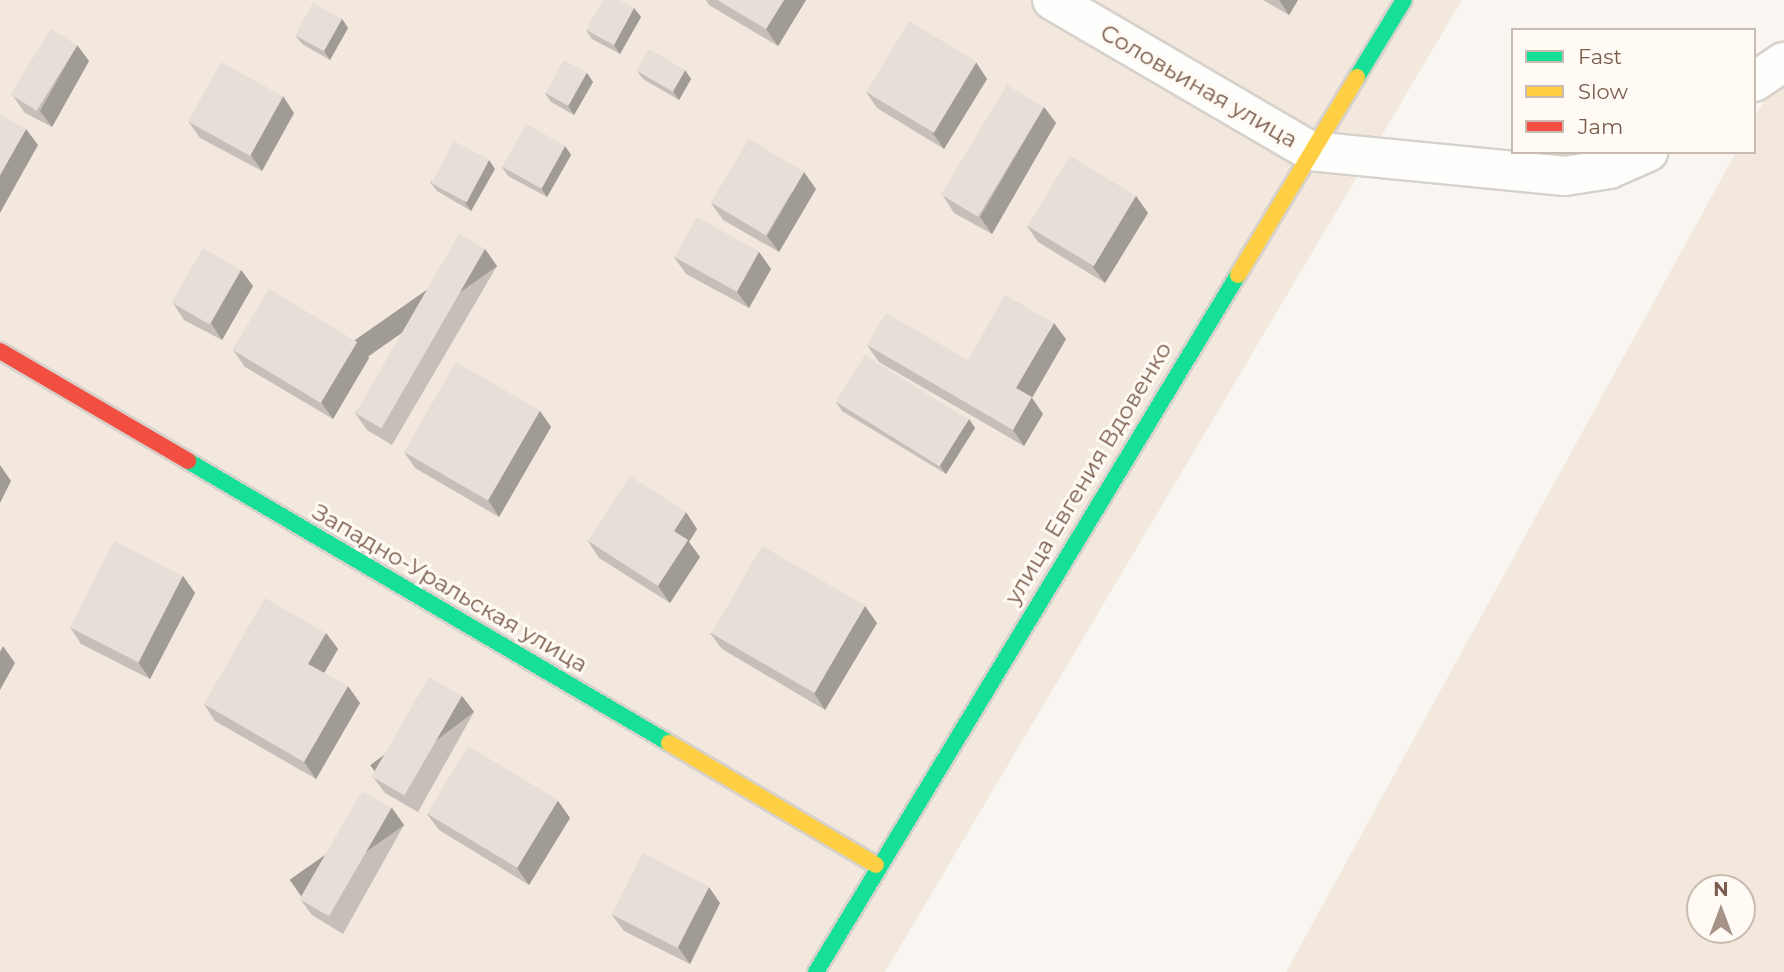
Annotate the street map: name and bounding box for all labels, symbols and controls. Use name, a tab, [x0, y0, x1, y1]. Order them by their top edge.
street label: Соловьиная улица	[1095, 18, 1303, 154]
legend	[1511, 28, 1756, 154]
text: Fast	[1578, 44, 1622, 69]
text: Slow	[1578, 79, 1628, 104]
text: Jam	[1578, 114, 1623, 139]
street label: улица Евгения Вдовенко	[999, 337, 1177, 609]
street label: Западно-Уральская улица	[308, 498, 592, 678]
north arrow	[1686, 874, 1756, 944]
text: N	[1713, 878, 1729, 901]

